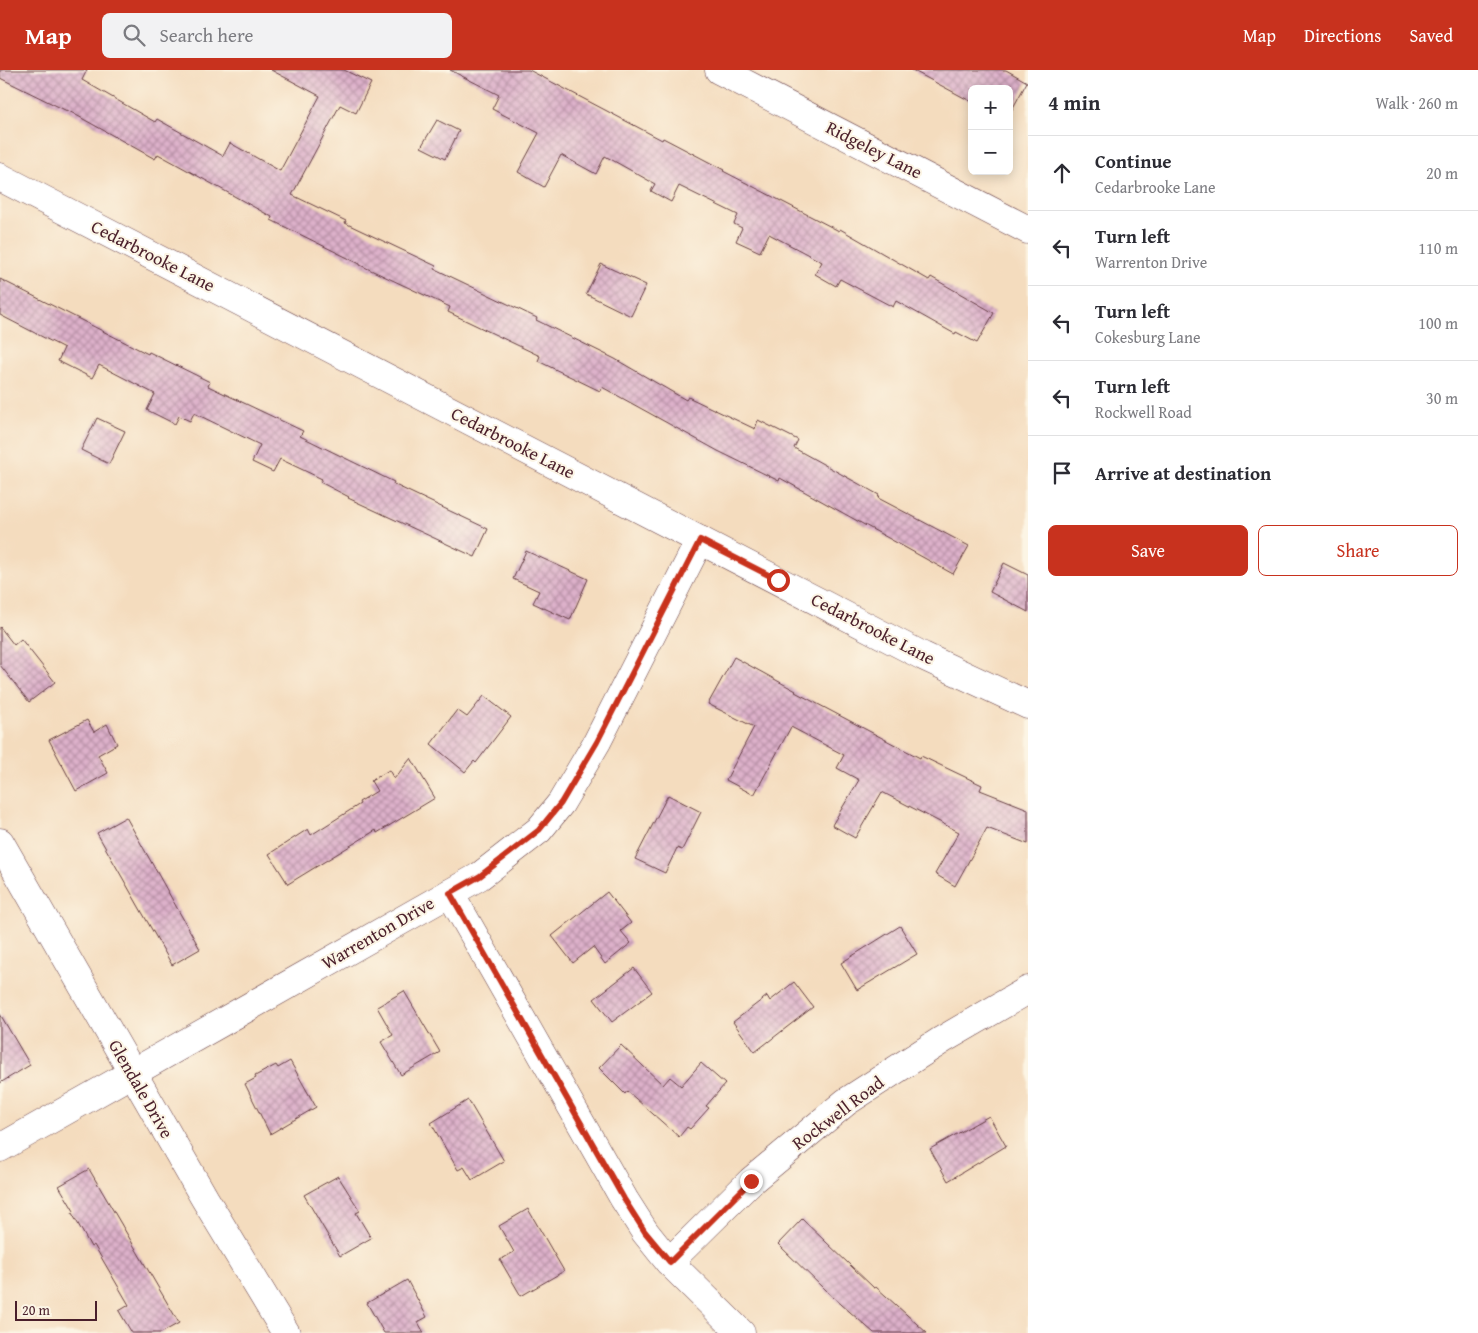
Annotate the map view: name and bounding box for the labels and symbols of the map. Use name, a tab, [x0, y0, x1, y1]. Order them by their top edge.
street label: Ridgeley Lane	[821, 114, 927, 185]
street label: Cedarbrooke Lane	[87, 213, 220, 298]
street label: Cedarbrooke Lane	[447, 400, 580, 485]
route start	[767, 569, 790, 592]
street label: Cedarbrooke Lane	[807, 586, 940, 671]
street label: Warrenton Drive	[316, 889, 439, 976]
street label: Glendale Drive	[102, 1034, 181, 1143]
street label: Rockwell Road	[786, 1069, 890, 1156]
route end	[740, 1170, 763, 1193]
scale bar	[15, 1298, 98, 1321]

